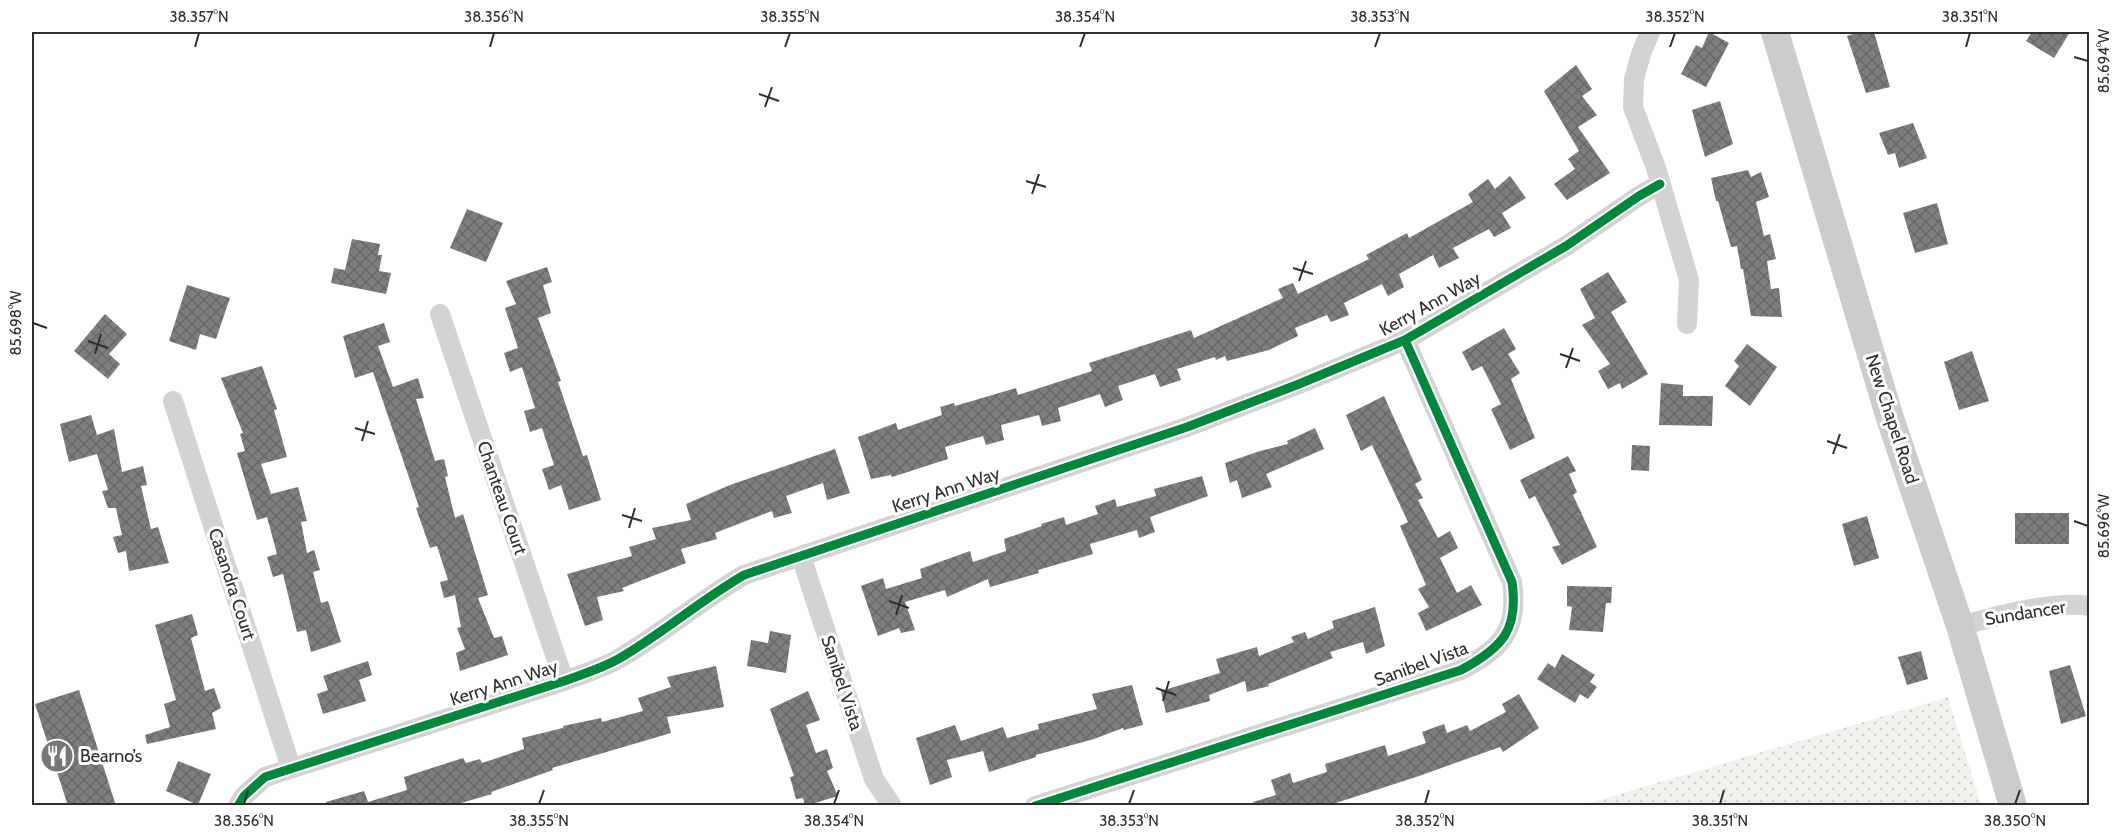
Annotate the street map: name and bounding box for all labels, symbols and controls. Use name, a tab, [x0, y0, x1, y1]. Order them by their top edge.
text: 38.357°N	[169, 8, 229, 26]
text: 38.356°N	[464, 8, 524, 26]
text: 38.355°N	[760, 8, 820, 26]
text: 38.354°N	[1055, 8, 1115, 26]
text: 38.353°N	[1350, 8, 1410, 26]
text: 38.352°N	[1645, 8, 1705, 26]
text: 38.351°N	[1942, 8, 1998, 26]
text: 85.694°W	[2095, 28, 2113, 93]
street label: Kerry Ann Way	[1376, 267, 1484, 341]
text: 85.698°W	[7, 290, 25, 356]
street label: New Chapel Road	[1861, 351, 1923, 487]
street label: Chanteau Court	[472, 438, 532, 558]
street label: Kerry Ann Way	[889, 462, 1003, 518]
text: 85.696°W	[2095, 493, 2113, 558]
street label: Casandra Court	[204, 525, 260, 643]
street label: Sundancer	[1983, 596, 2067, 630]
street label: Sanibel Vista	[816, 633, 868, 733]
street label: Sanibel Vista	[1371, 637, 1471, 691]
street label: Kerry Ann Way	[447, 655, 561, 711]
restaurant icon: Bearno’s	[39, 738, 75, 774]
place label: Bearno’s	[80, 745, 142, 767]
text: 38.356°N	[214, 812, 274, 830]
text: 38.355°N	[509, 812, 569, 830]
text: 38.354°N	[804, 812, 864, 830]
text: 38.353°N	[1099, 812, 1159, 830]
text: 38.352°N	[1395, 812, 1455, 830]
text: 38.351°N	[1692, 812, 1748, 830]
text: 38.350°N	[1984, 812, 2046, 830]

